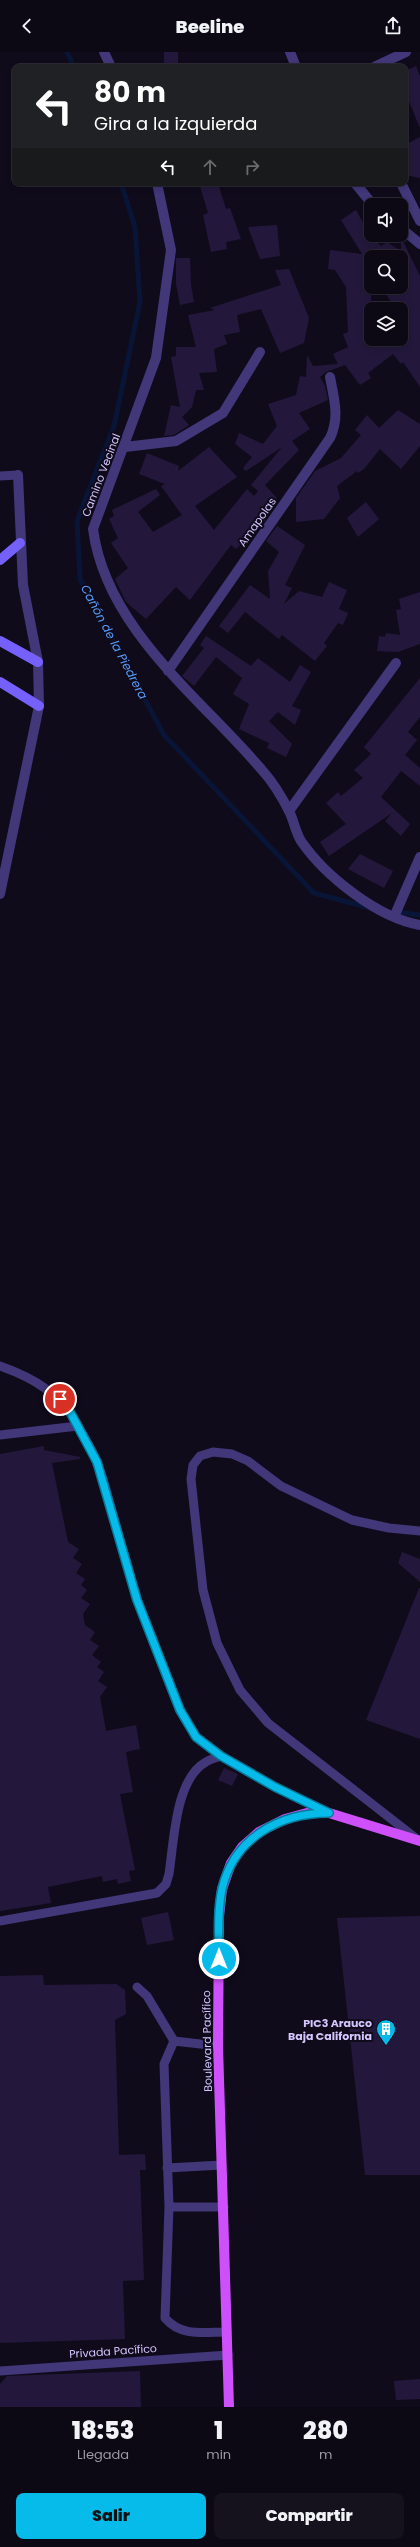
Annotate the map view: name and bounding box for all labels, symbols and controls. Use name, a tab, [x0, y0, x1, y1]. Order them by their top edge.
text: Beeline	[176, 14, 244, 39]
icon: back	[16, 15, 38, 37]
icon: share	[382, 15, 404, 37]
text: 80 m	[94, 73, 166, 112]
icon: left	[28, 80, 80, 132]
text: Gira a la izquierda	[94, 111, 257, 136]
icon: left	[157, 156, 179, 178]
icon: ahead	[199, 156, 221, 178]
icon: right	[241, 156, 263, 178]
map controls	[364, 198, 408, 346]
button: sound	[364, 198, 408, 242]
button: search	[364, 250, 408, 294]
button: layers	[364, 302, 408, 346]
street label: Camino Vecinal	[78, 431, 124, 519]
street label: Amapolas	[234, 494, 280, 550]
water label: Cañón de la Piedrera	[77, 581, 152, 702]
pin	[43, 1382, 77, 1416]
icon: arrive	[49, 1388, 71, 1410]
position arrow	[198, 1938, 240, 1980]
street label: Boulevard Pacífico	[198, 1990, 216, 2092]
place label: PIC3 Arauco Baja California	[288, 2015, 372, 2044]
building icon: PIC3 Arauco Baja California	[375, 2018, 397, 2046]
street label: Privada Pacífico	[69, 2340, 157, 2362]
text: 18:53	[72, 2414, 134, 2447]
text: 1	[214, 2414, 223, 2447]
text: 280	[303, 2414, 348, 2447]
text: Llegada	[77, 2445, 129, 2464]
text: min	[206, 2445, 231, 2464]
text: m	[319, 2445, 332, 2464]
button: Salir	[16, 2493, 206, 2539]
button: Compartir	[214, 2493, 404, 2539]

